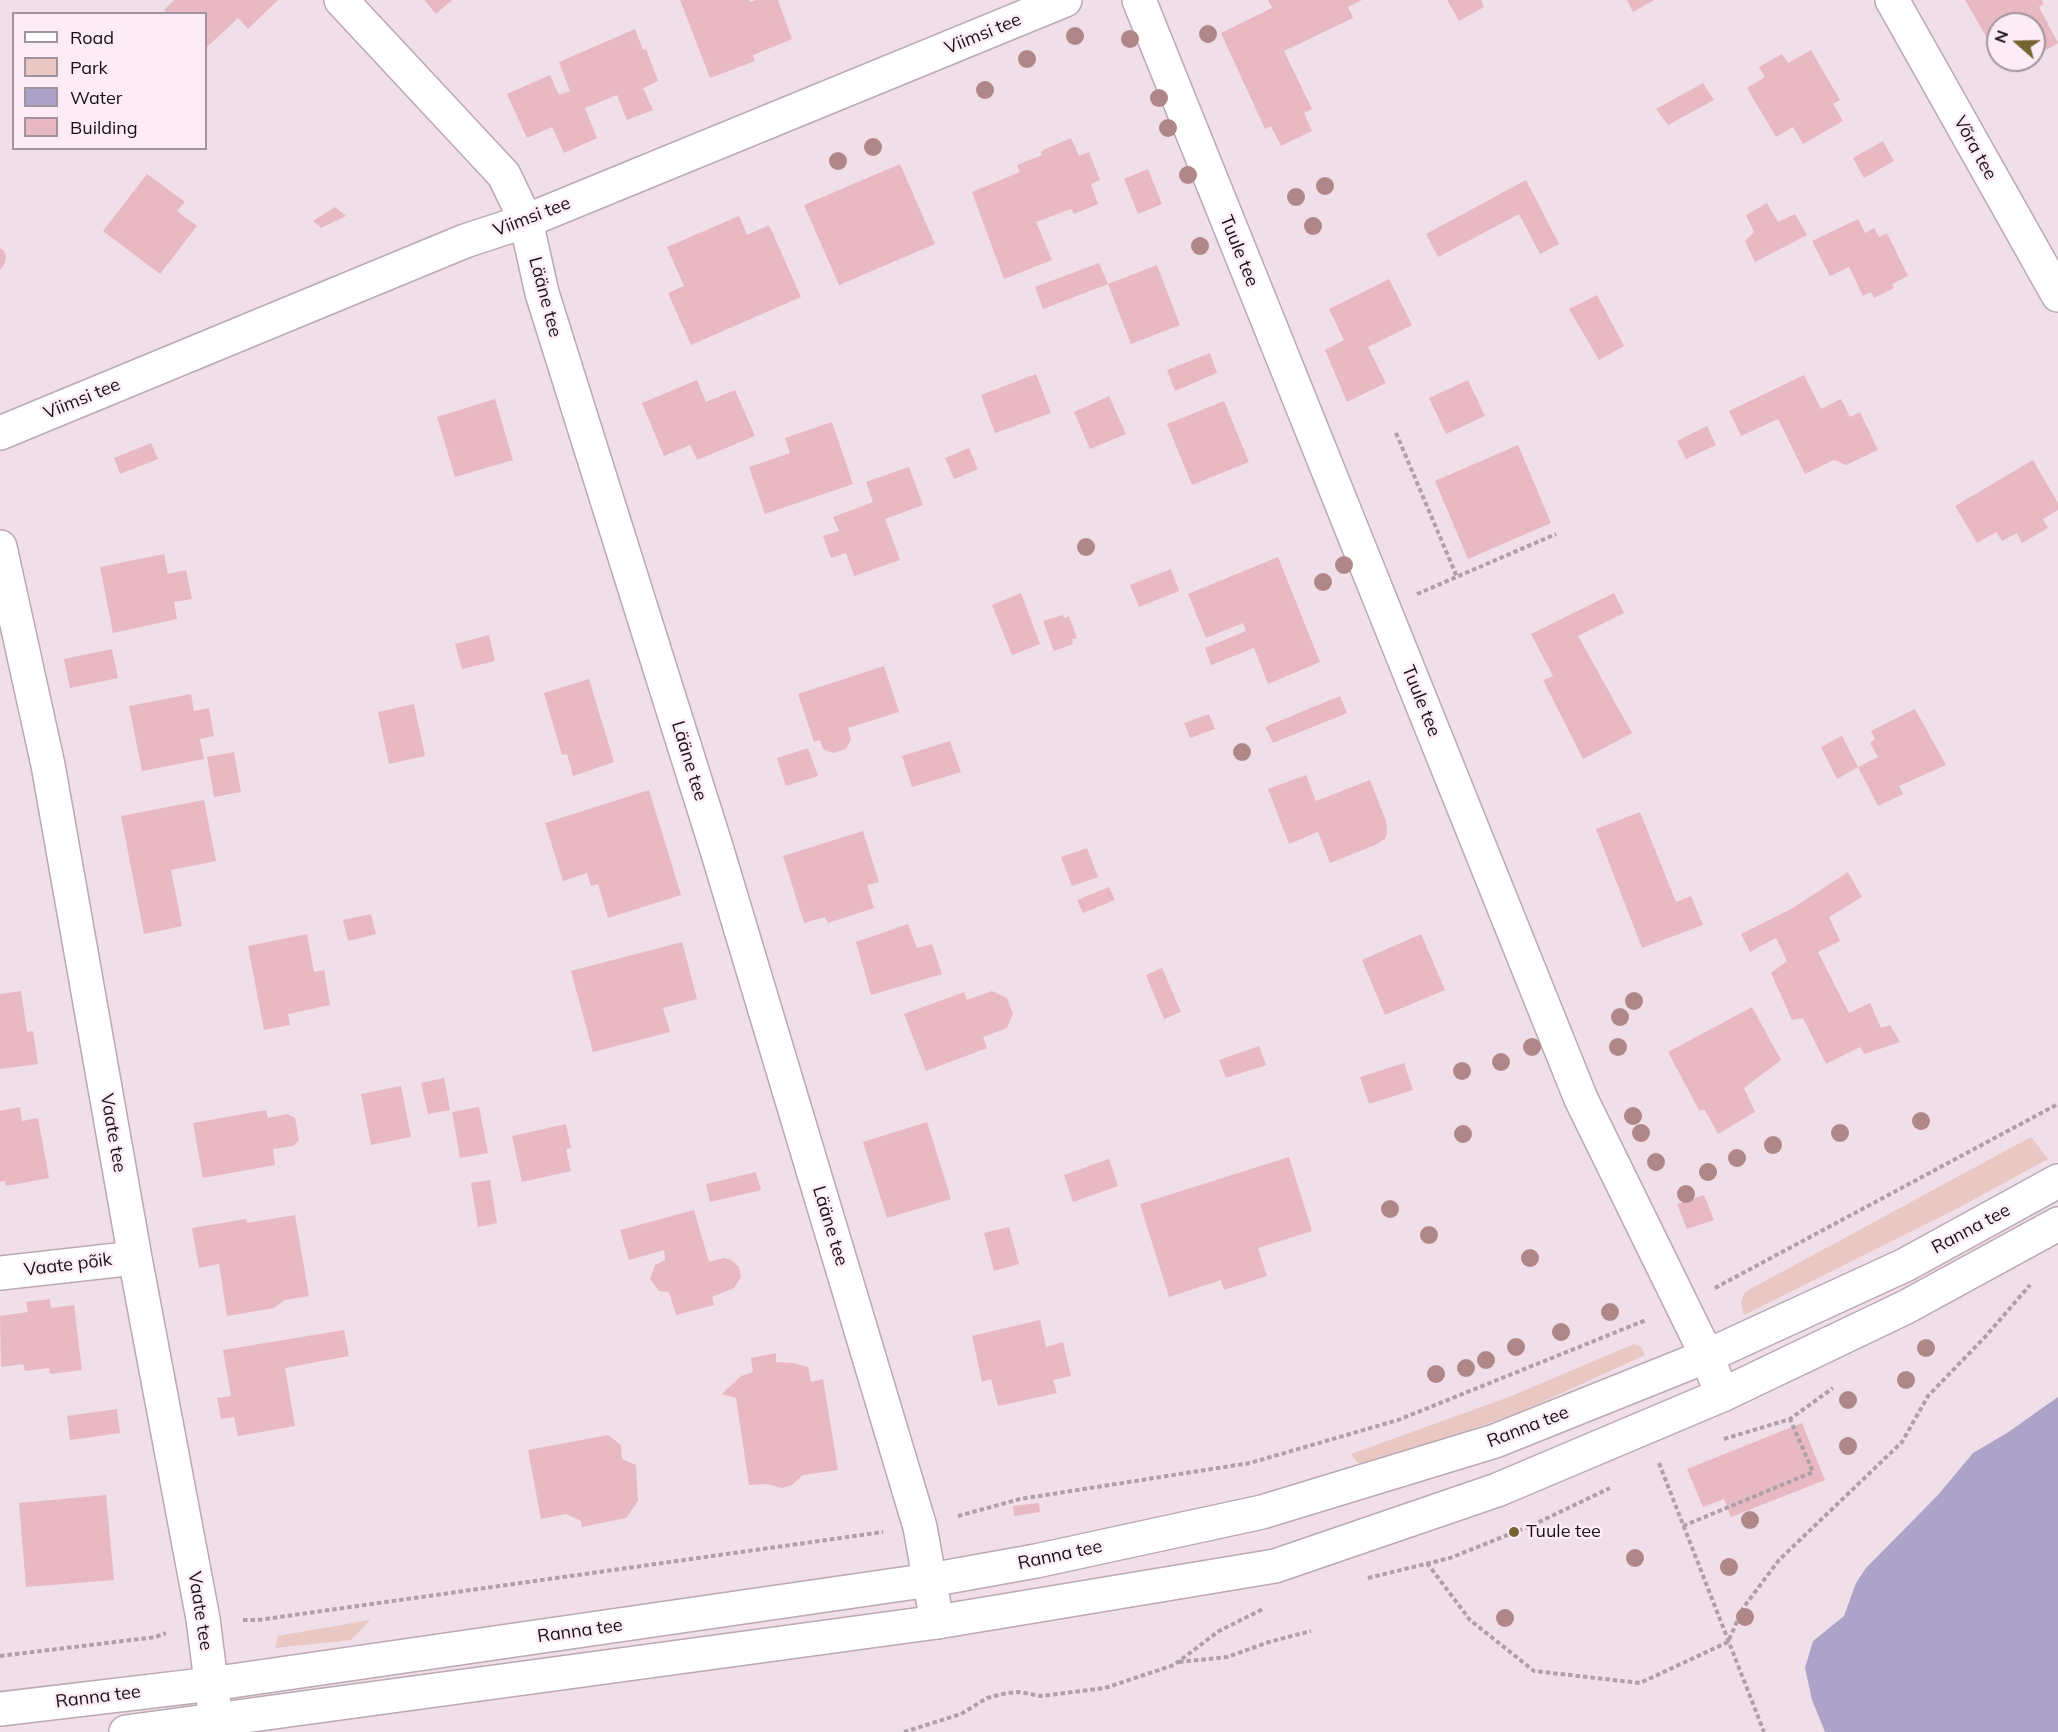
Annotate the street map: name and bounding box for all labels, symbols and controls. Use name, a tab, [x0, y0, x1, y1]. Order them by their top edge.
street label: Viimsi tee	[942, 9, 1024, 59]
legend	[12, 12, 207, 150]
north arrow	[1986, 12, 2046, 72]
text: Road	[70, 26, 114, 49]
text: N	[1989, 27, 2012, 46]
text: Park	[70, 56, 108, 79]
text: Water	[70, 86, 122, 109]
street label: Võra tee	[1949, 112, 2001, 184]
text: Building	[70, 116, 138, 139]
street label: Viimsi tee	[490, 192, 574, 242]
street label: Tuule tee	[1215, 212, 1263, 290]
street label: Lääne tee	[524, 254, 566, 340]
street label: Viimsi tee	[41, 374, 123, 424]
street label: Tuule tee	[1397, 662, 1445, 740]
street label: Lääne tee	[667, 719, 711, 803]
street label: Vaate tee	[95, 1092, 131, 1174]
street label: Lääne tee	[808, 1184, 852, 1268]
street label: Ranna tee	[1928, 1199, 2014, 1259]
street label: Vaate põik	[23, 1249, 113, 1281]
street label: Ranna tee	[1484, 1402, 1572, 1452]
place label: Tuule tee	[1526, 1521, 1601, 1543]
marker: Tuule tee	[1507, 1525, 1521, 1539]
street label: Ranna tee	[1016, 1536, 1104, 1574]
street label: Vaate tee	[183, 1570, 217, 1652]
street label: Ranna tee	[536, 1614, 624, 1648]
street label: Ranna tee	[54, 1681, 142, 1713]

